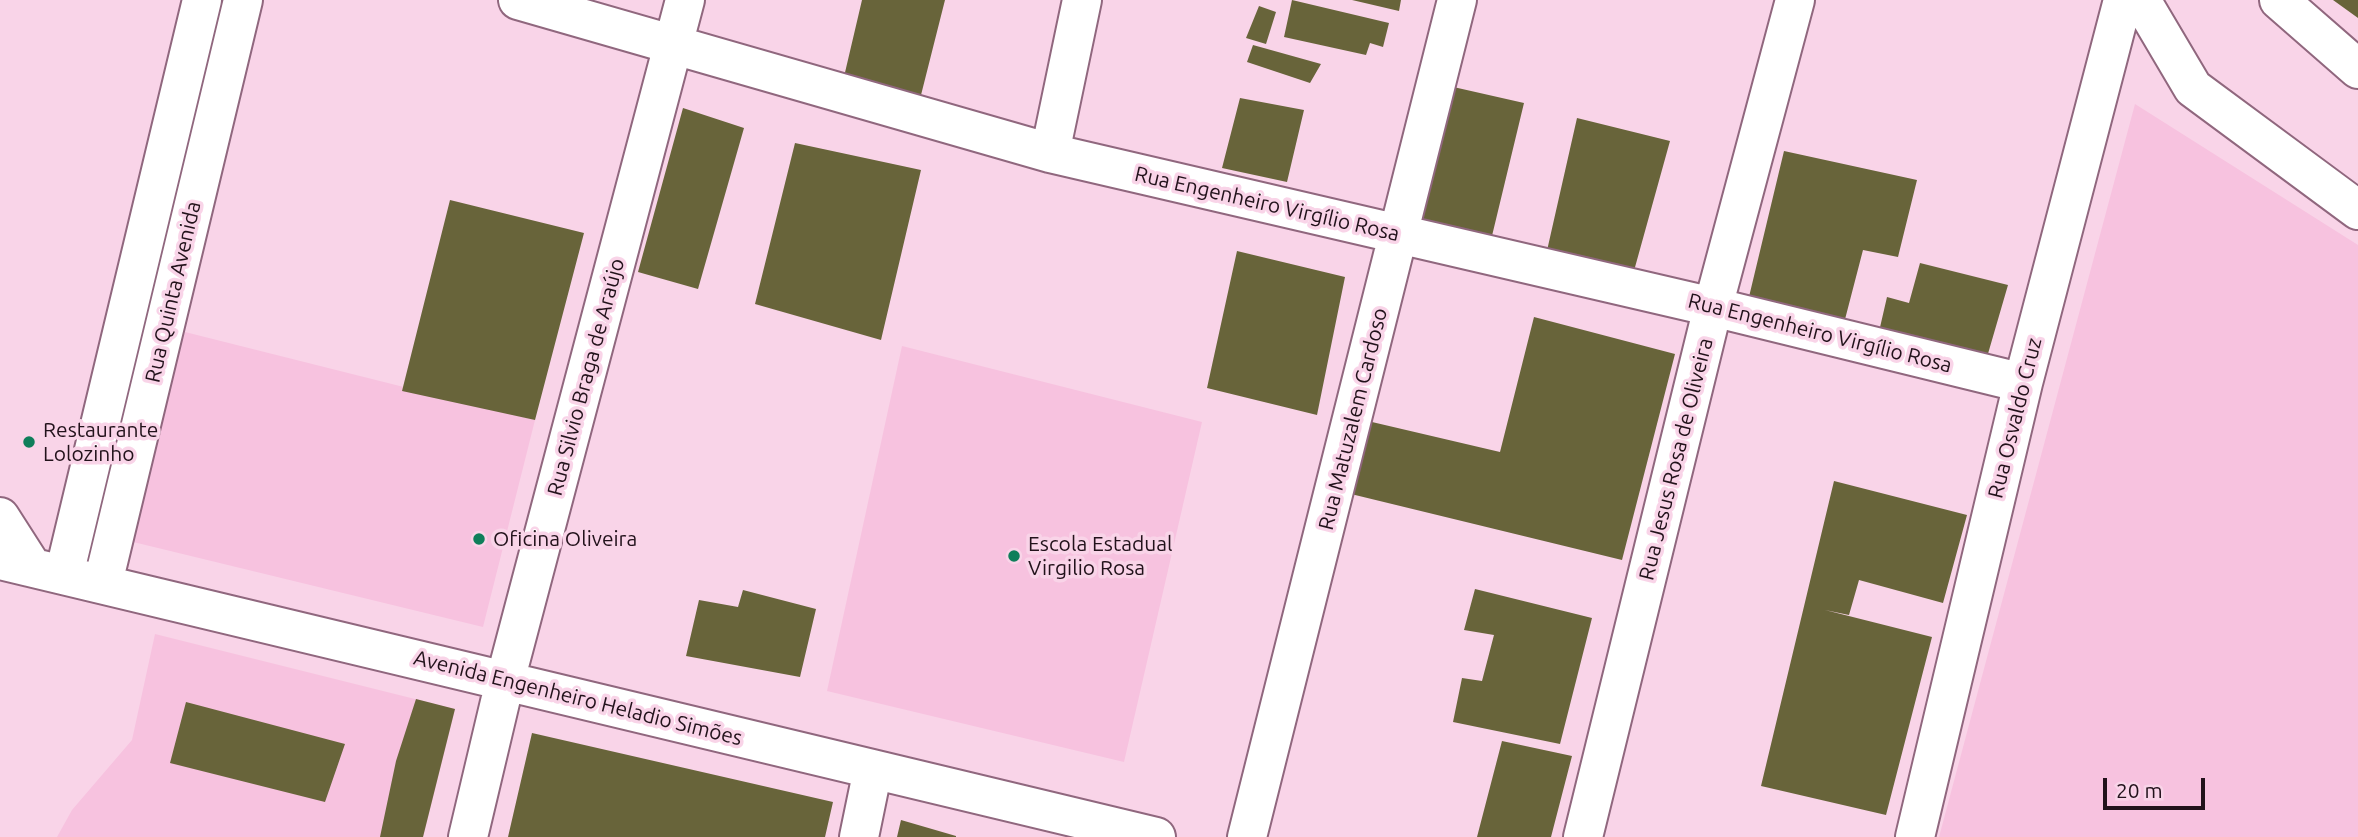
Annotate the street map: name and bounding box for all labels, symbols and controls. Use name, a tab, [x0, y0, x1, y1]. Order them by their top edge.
street label: Rua Engenheiro Virgílio Rosa	[1132, 161, 1402, 247]
street label: Rua Quinta Avenida	[140, 199, 206, 385]
street label: Rua Silvio Braga de Araújo	[542, 255, 630, 499]
street label: Rua Engenheiro Virgílio Rosa	[1685, 288, 1955, 378]
street label: Rua Matuzalem Cardoso	[1313, 305, 1393, 533]
street label: Rua Jesus Rosa de Oliveira	[1634, 335, 1718, 583]
street label: Rua Osvaldo Cruz	[1983, 335, 2047, 501]
place label: Restaurante Lolozinho	[43, 417, 158, 467]
marker: Restaurante Lolozinho	[21, 434, 37, 450]
place label: Oficina Oliveira	[493, 526, 637, 552]
marker: Oficina Oliveira	[471, 531, 487, 547]
place label: Escola Estadual Virgilio Rosa	[1028, 531, 1173, 581]
marker: Escola Estadual Virgilio Rosa	[1006, 548, 1022, 564]
street label: Avenida Engenheiro Heladio Simões	[411, 645, 745, 751]
scale bar	[2106, 764, 2208, 808]
text: 20 m	[2116, 778, 2163, 802]

